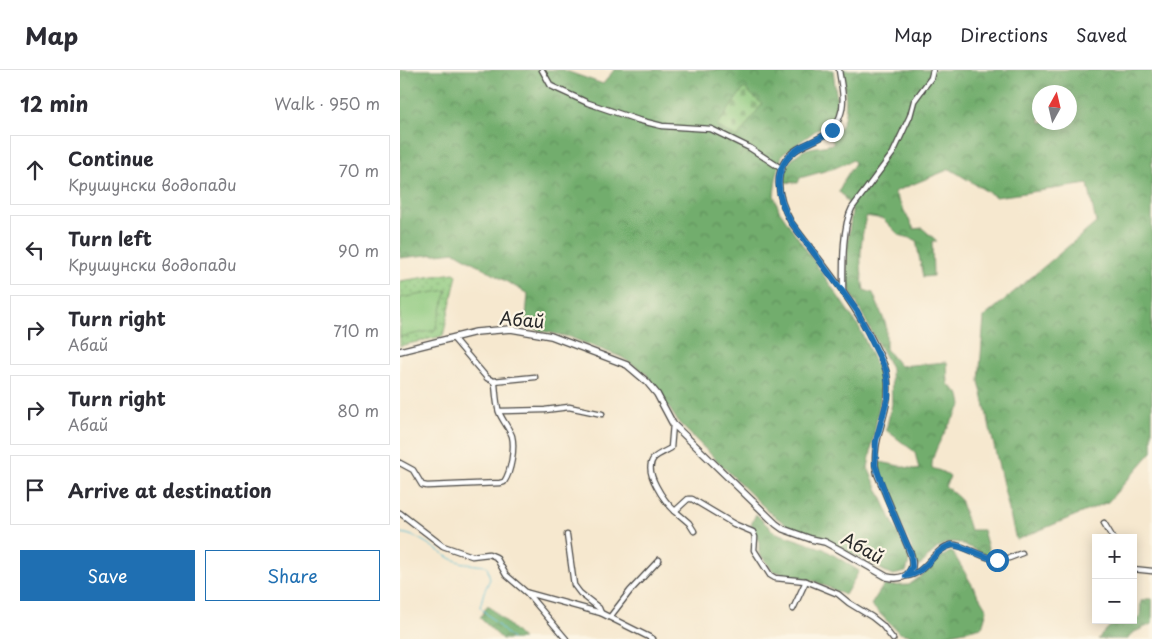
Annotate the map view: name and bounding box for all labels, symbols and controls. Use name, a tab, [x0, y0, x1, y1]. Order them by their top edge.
text: Map	[25, 17, 78, 53]
text: Map	[894, 21, 932, 48]
text: Directions	[960, 21, 1048, 48]
text: Saved	[1076, 21, 1127, 48]
north arrow	[1032, 85, 1077, 130]
text: 12 min	[20, 87, 89, 119]
text: Walk · 950 m	[274, 91, 380, 115]
route end	[821, 119, 844, 142]
text: Continue	[68, 144, 154, 172]
icon: ahead	[21, 156, 49, 184]
text: 70 m	[339, 158, 379, 182]
text: Крушунски водопади	[68, 172, 237, 196]
text: Turn left	[68, 224, 152, 252]
icon: left	[21, 236, 49, 264]
text: 90 m	[338, 238, 379, 262]
text: Крушунски водопади	[68, 252, 237, 276]
text: Turn right	[68, 304, 166, 332]
street label: Абай	[498, 304, 546, 334]
icon: right	[21, 316, 49, 344]
text: 710 m	[333, 318, 379, 342]
text: Абай	[68, 332, 108, 356]
text: Turn right	[68, 384, 166, 412]
icon: right	[21, 396, 49, 424]
text: 80 m	[337, 398, 379, 422]
text: Абай	[68, 412, 108, 436]
icon: arrive	[21, 476, 49, 504]
text: Arrive at destination	[68, 476, 272, 504]
street label: Абай	[837, 524, 889, 570]
map controls	[1092, 534, 1137, 624]
button: +	[1092, 534, 1137, 579]
route start	[986, 549, 1009, 572]
button: Save	[20, 550, 195, 601]
button: Share	[205, 550, 380, 601]
button: −	[1092, 579, 1137, 624]

